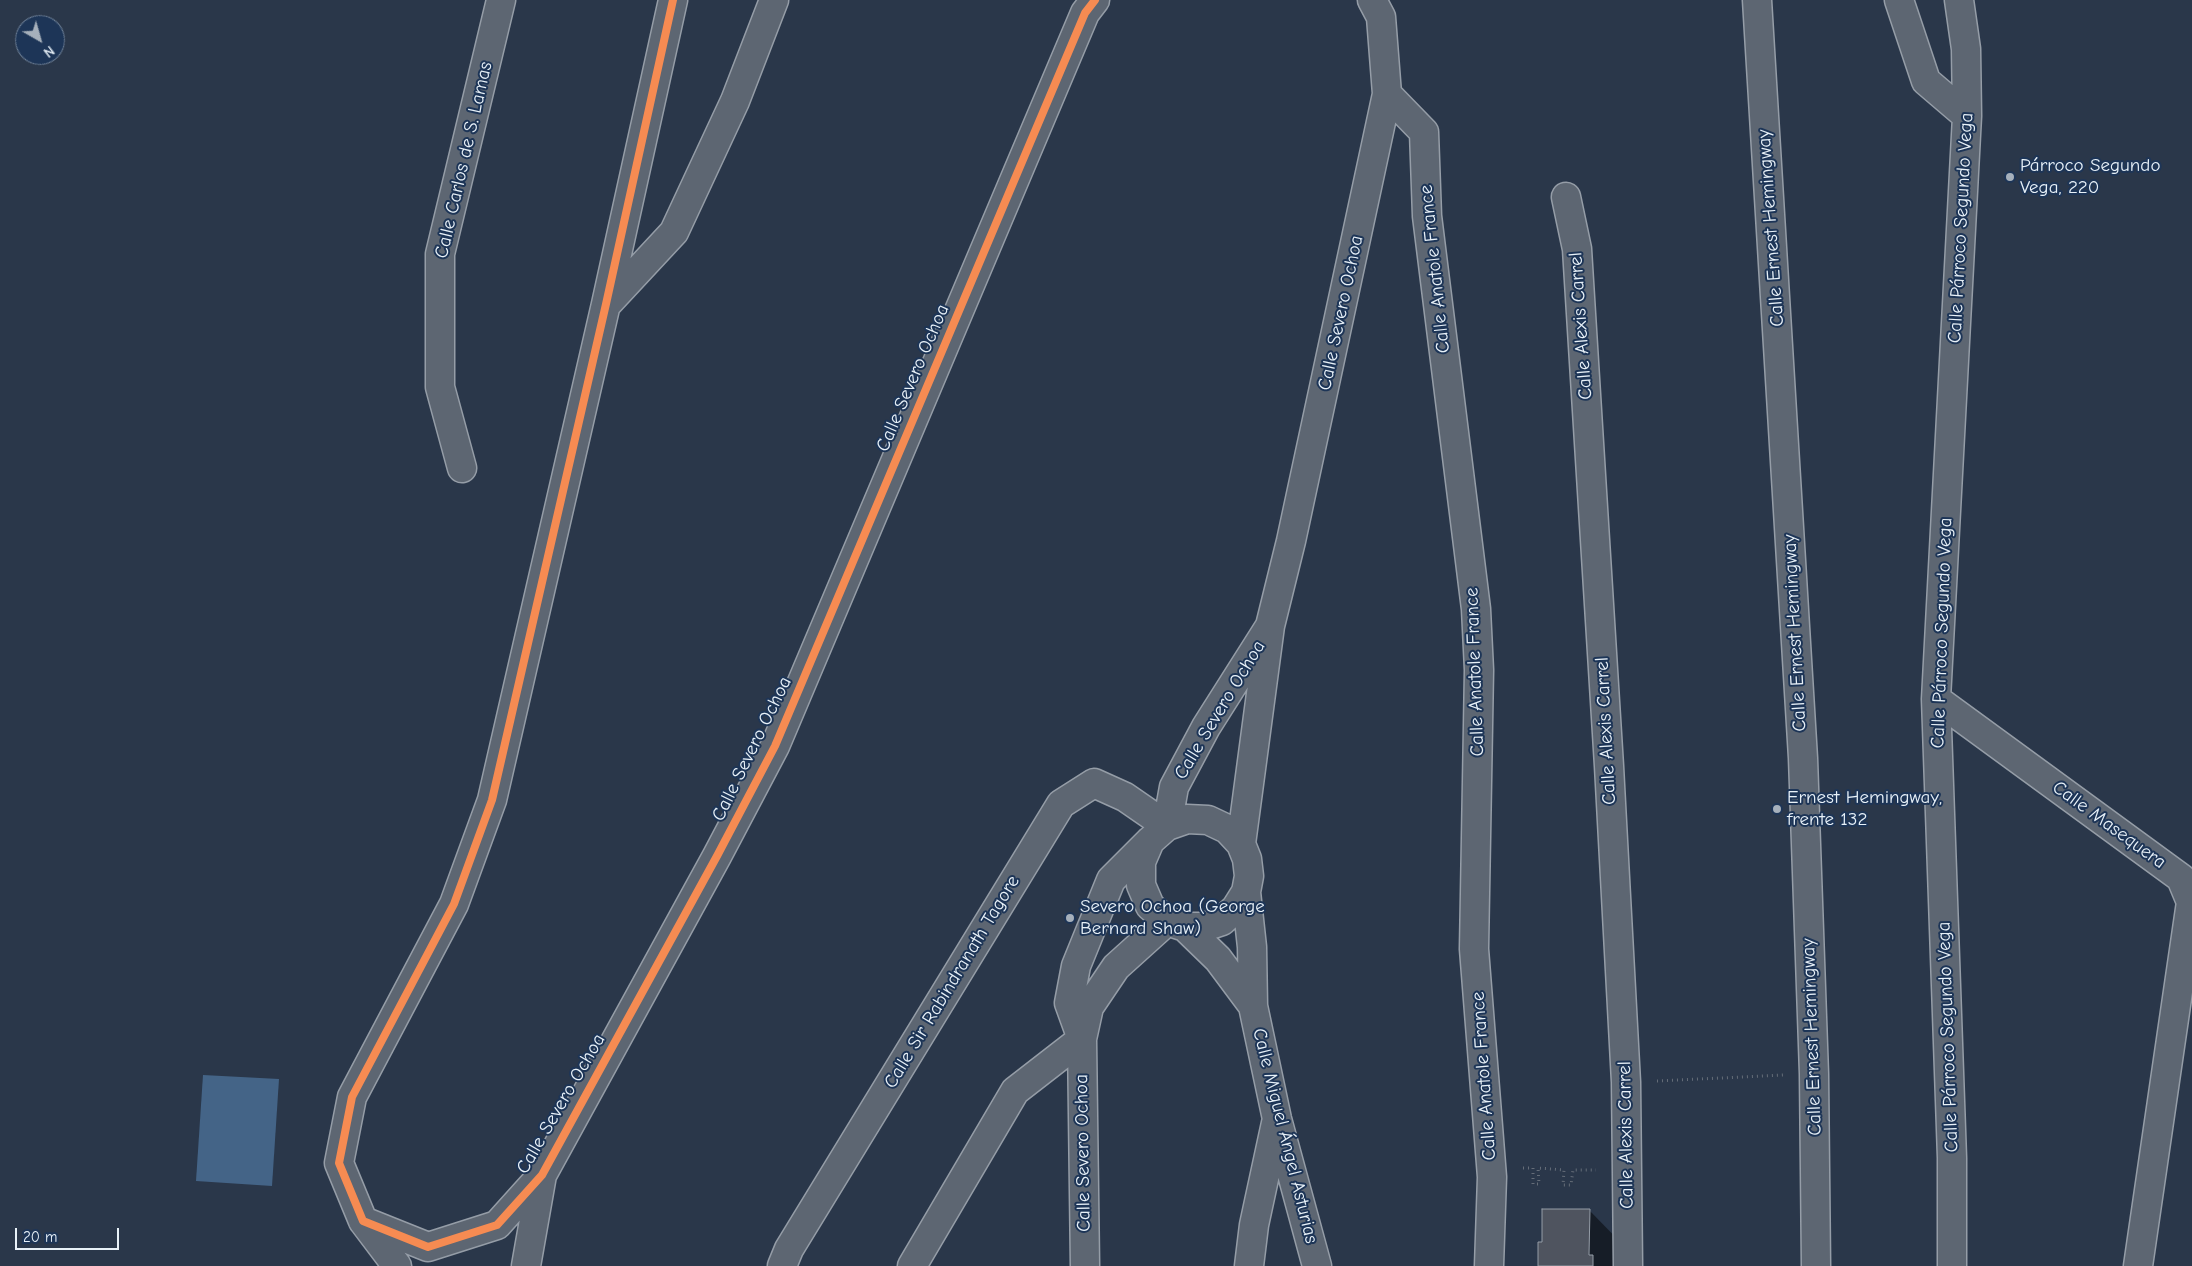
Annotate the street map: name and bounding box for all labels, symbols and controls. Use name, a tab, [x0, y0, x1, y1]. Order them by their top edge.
north arrow	[15, 15, 65, 65]
text: N	[40, 42, 58, 61]
street label: Calle Carlos de S. Lamas	[430, 59, 498, 261]
street label: Calle Párroco Segundo Vega	[1944, 112, 1978, 344]
street label: Calle Ernest Hemingway	[1753, 129, 1789, 327]
place label: Párroco Segundo Vega, 220	[2020, 155, 2160, 199]
marker: Párroco Segundo Vega, 220	[2004, 171, 2016, 183]
street label: Calle Anatole France	[1415, 184, 1455, 354]
street label: Calle Severo Ochoa	[1313, 233, 1369, 393]
street label: Calle Alexis Carrel	[1564, 251, 1598, 401]
street label: Calle Severo Ochoa	[872, 301, 954, 455]
street label: Calle Párroco Segundo Vega	[1927, 517, 1957, 749]
street label: Calle Ernest Hemingway	[1778, 534, 1812, 732]
street label: Calle Anatole France	[1461, 587, 1489, 757]
street label: Calle Severo Ochoa	[1170, 637, 1270, 783]
street label: Calle Alexis Carrel	[1591, 657, 1621, 805]
street label: Calle Severo Ochoa	[707, 673, 797, 825]
street label: Calle Masequera	[2048, 776, 2170, 874]
place label: Ernest Hemingway, frente 132	[1787, 787, 1942, 831]
marker: Ernest Hemingway, frente 132	[1771, 803, 1783, 815]
street label: Calle Sir Rabindranath Tagore	[879, 871, 1025, 1093]
place label: Severo Ochoa (George Bernard Shaw)	[1080, 896, 1265, 940]
marker: Severo Ochoa (George Bernard Shaw)	[1064, 912, 1076, 924]
street label: Calle Párroco Segundo Vega	[1933, 921, 1963, 1153]
street label: Calle Ernest Hemingway	[1797, 938, 1827, 1136]
street label: Calle Anatole France	[1467, 991, 1501, 1161]
street label: Calle Miguel Ángel Asturias	[1247, 1026, 1323, 1246]
street label: Calle Severo Ochoa	[512, 1030, 610, 1178]
street label: Calle Alexis Carrel	[1613, 1061, 1639, 1209]
street label: Calle Severo Ochoa	[1070, 1074, 1096, 1232]
scale bar	[18, 1218, 121, 1250]
text: 20 m	[23, 1228, 57, 1246]

